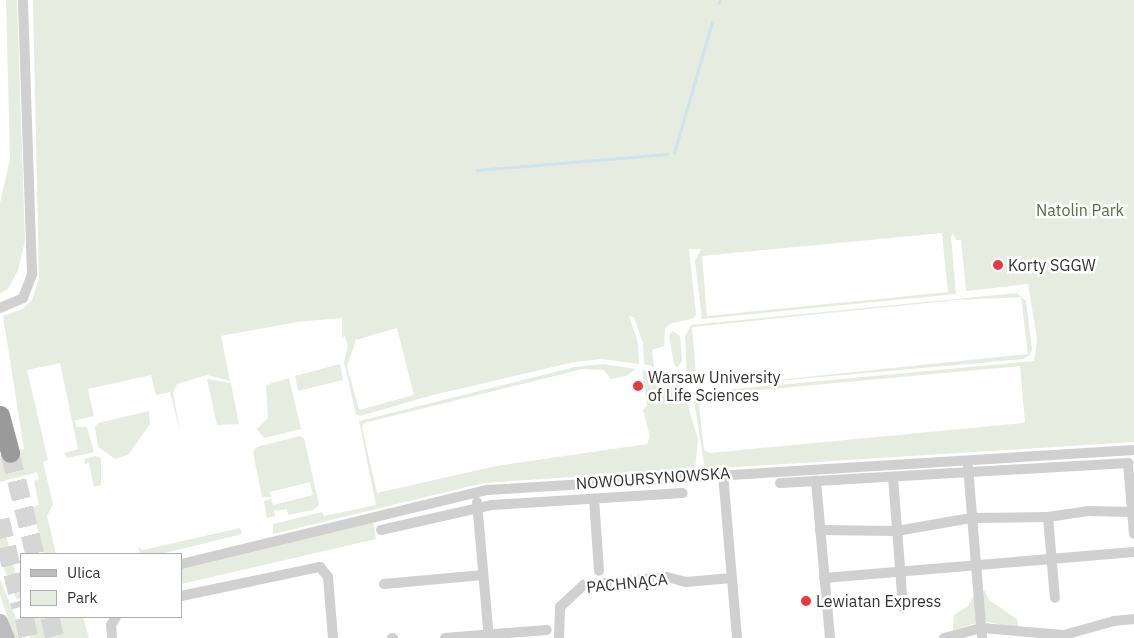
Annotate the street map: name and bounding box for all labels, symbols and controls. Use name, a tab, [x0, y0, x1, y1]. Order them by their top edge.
park label: Natolin Park	[1036, 200, 1124, 220]
place label: Korty SGGW	[1008, 255, 1096, 275]
marker: Korty SGGW	[992, 259, 1004, 271]
place label: Warsaw University of Life Sciences	[648, 367, 781, 405]
marker: Warsaw University of Life Sciences	[632, 380, 644, 392]
street label: NOWOURSYNOWSKA	[575, 463, 731, 493]
legend	[20, 553, 182, 618]
text: Ulica	[67, 563, 101, 582]
street label: PACHNĄCA	[585, 569, 669, 597]
text: Park	[67, 588, 97, 607]
place label: Lewiatan Express	[816, 591, 941, 611]
marker: Lewiatan Express	[800, 595, 812, 607]

